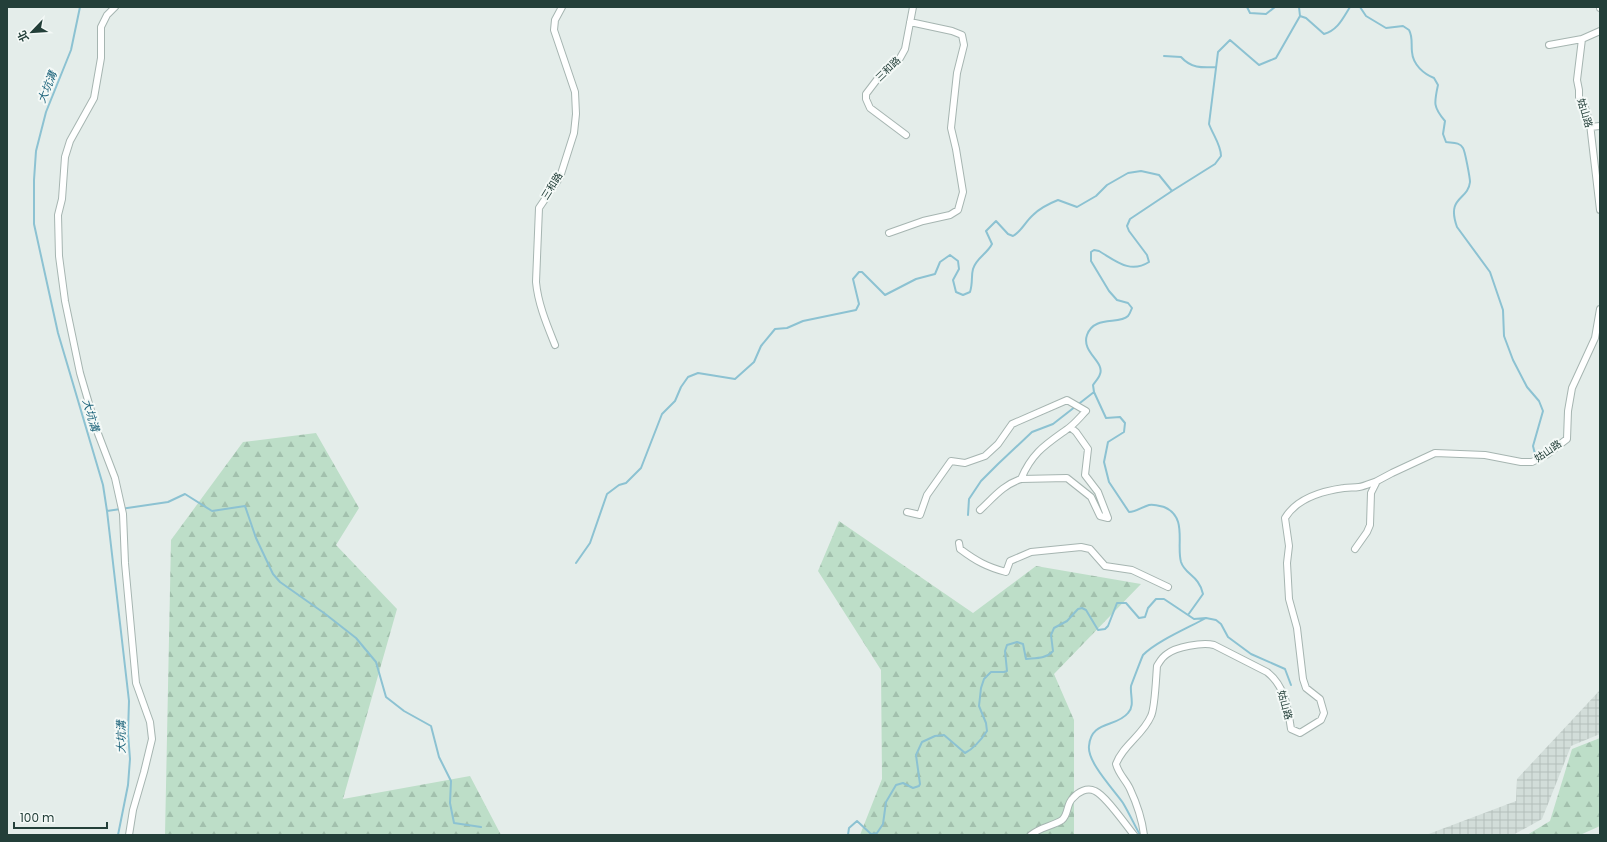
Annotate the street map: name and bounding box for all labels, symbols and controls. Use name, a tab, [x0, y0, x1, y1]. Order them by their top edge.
north arrow	[12, 12, 52, 52]
text: 北	[13, 28, 33, 45]
street label: 三和路	[872, 53, 904, 85]
water label: 大坑溝	[33, 67, 61, 105]
street label: 姑山路	[1573, 96, 1597, 130]
street label: 三和路	[538, 169, 566, 203]
water label: 大坑溝	[79, 397, 104, 435]
street label: 姑山路	[1531, 436, 1565, 466]
street label: 姑山路	[1274, 689, 1296, 721]
water label: 大坑溝	[113, 719, 129, 754]
scale bar	[14, 804, 107, 830]
text: 100 m	[20, 809, 54, 826]

